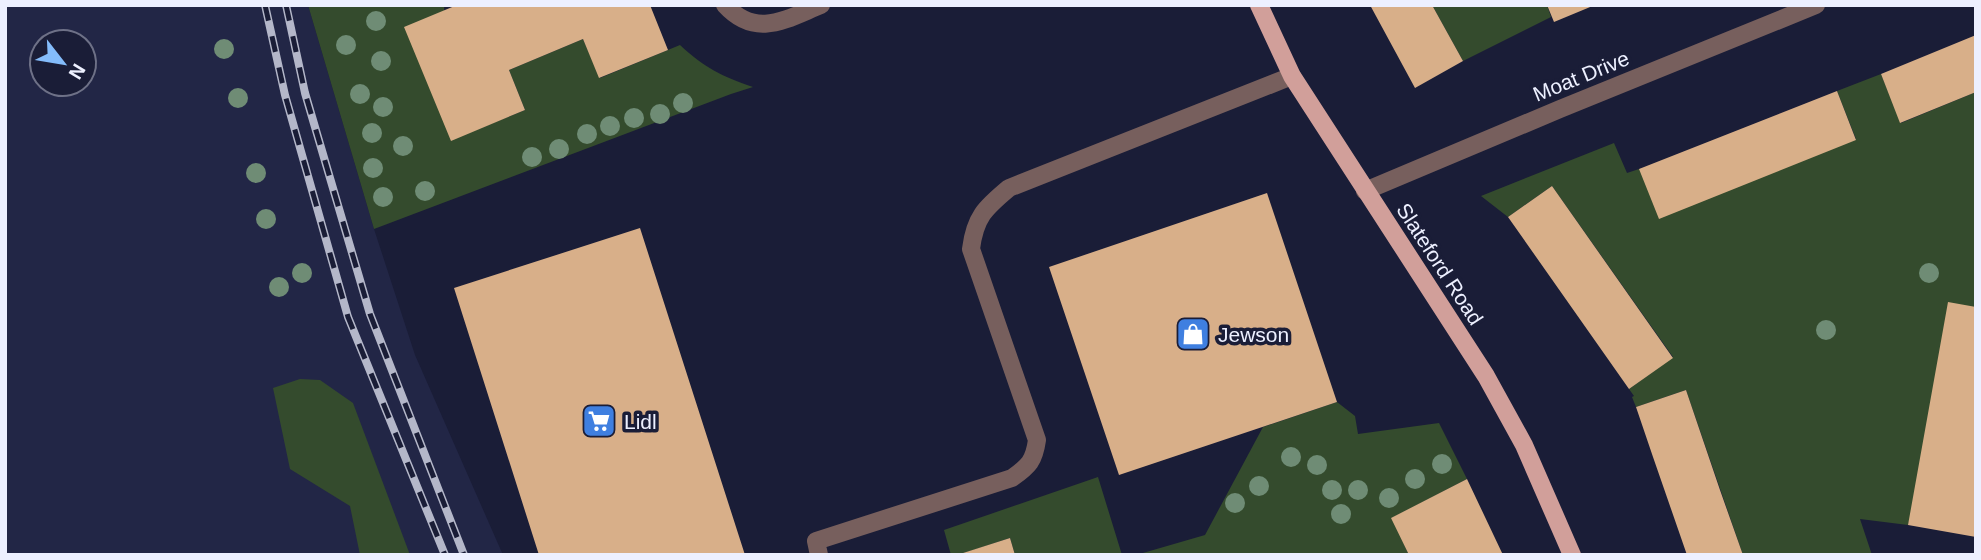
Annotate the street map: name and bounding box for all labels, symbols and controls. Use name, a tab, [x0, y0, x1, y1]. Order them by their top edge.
north arrow	[28, 28, 98, 98]
street label: Moat Drive	[1530, 46, 1632, 106]
text: N	[65, 60, 90, 83]
street label: Slateford Road	[1392, 199, 1488, 329]
shop icon: Jewson	[1174, 315, 1212, 353]
place label: Jewson	[1218, 323, 1289, 346]
supermarket icon: Lidl	[580, 402, 618, 440]
place label: Lidl	[624, 410, 657, 433]

